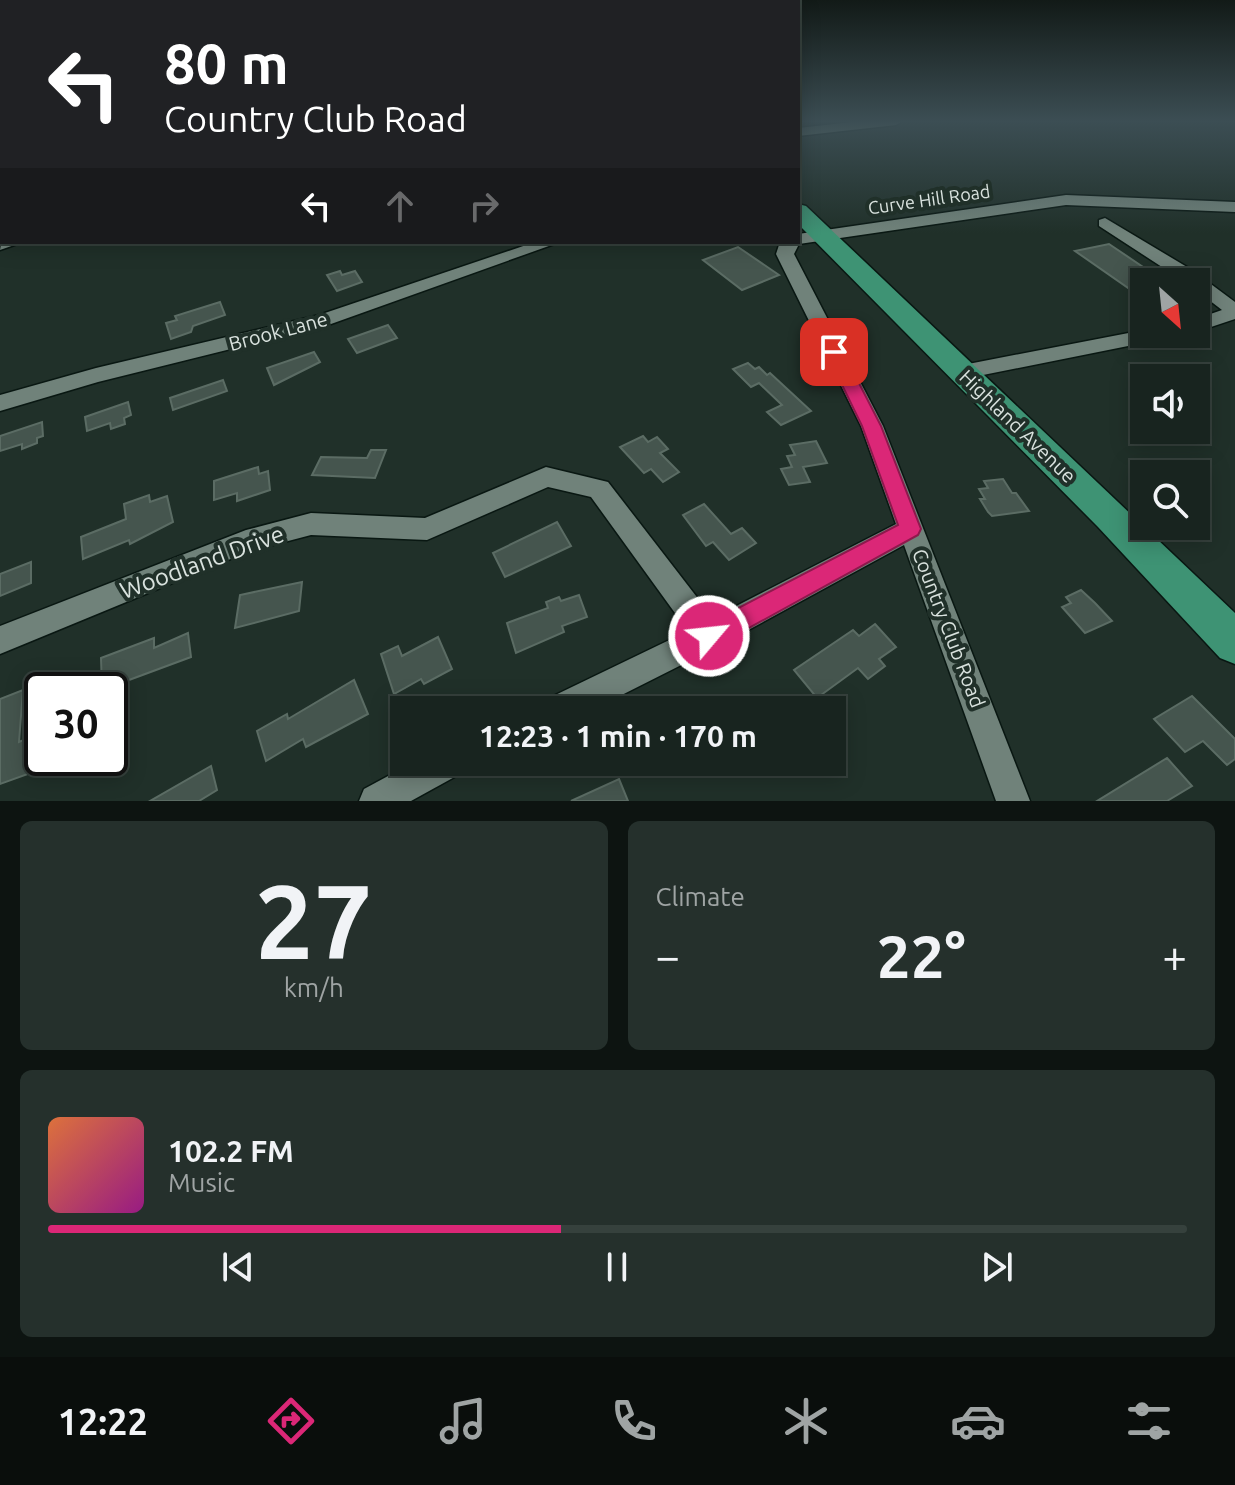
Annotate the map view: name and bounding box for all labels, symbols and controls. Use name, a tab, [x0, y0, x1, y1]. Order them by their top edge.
icon: left	[32, 32, 136, 136]
text: 80 m	[164, 32, 289, 95]
text: Country Club Road	[164, 98, 467, 139]
street label: Curve Hill Road	[867, 181, 991, 217]
icon: left	[294, 184, 338, 228]
icon: ahead	[378, 184, 422, 228]
icon: right	[462, 184, 506, 228]
north arrow	[1130, 268, 1210, 348]
map controls	[1130, 268, 1210, 540]
street label: Brook Lane	[226, 307, 330, 355]
pin	[800, 318, 868, 386]
icon: arrive	[812, 330, 856, 374]
button: sound	[1130, 364, 1210, 444]
street label: Highland Avenue	[955, 365, 1081, 487]
button: search	[1130, 460, 1210, 540]
street label: Woodland Drive	[116, 520, 288, 604]
street label: Country Club Road	[908, 545, 990, 711]
position arrow	[667, 594, 751, 678]
speed limit sign: 30	[24, 672, 128, 776]
text: 12:23 · 1 min · 170 m	[479, 719, 757, 753]
text: 27	[255, 862, 372, 979]
text: Climate	[656, 882, 745, 911]
text: 22°	[877, 922, 966, 989]
text: −	[656, 931, 680, 980]
text: +	[1162, 931, 1187, 980]
text: km/h	[284, 973, 344, 1002]
text: 102.2 FM	[168, 1134, 294, 1168]
text: Music	[168, 1168, 235, 1197]
icon: previous	[216, 1245, 260, 1289]
icon: pause	[595, 1245, 639, 1289]
icon: next	[975, 1245, 1019, 1289]
icon: directions	[263, 1393, 319, 1449]
icon: music	[435, 1393, 491, 1449]
icon: phone	[606, 1393, 662, 1449]
icon: climate	[778, 1393, 834, 1449]
icon: car	[950, 1393, 1006, 1449]
icon: filters	[1121, 1393, 1177, 1449]
text: 12:22	[58, 1401, 148, 1442]

